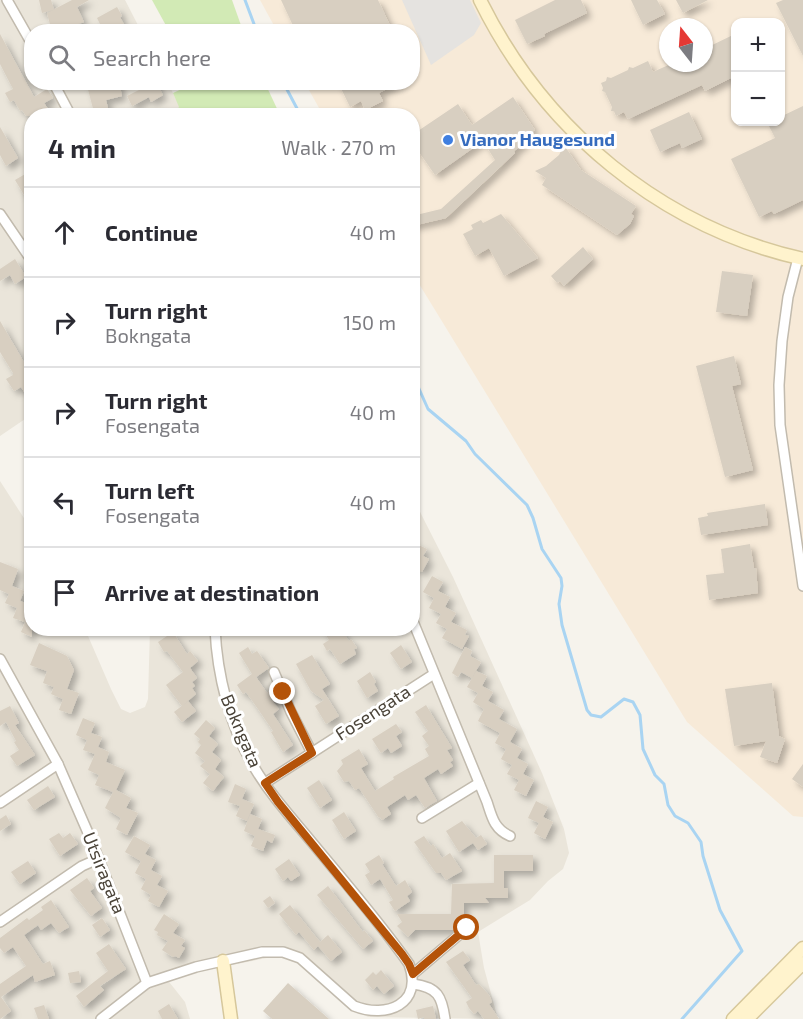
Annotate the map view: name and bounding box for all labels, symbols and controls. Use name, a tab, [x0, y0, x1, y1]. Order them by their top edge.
north arrow	[659, 18, 713, 72]
map controls	[731, 18, 785, 126]
button: +	[731, 18, 785, 72]
search box	[24, 24, 420, 90]
icon: search	[45, 41, 78, 74]
text: Search here	[93, 44, 211, 70]
button: −	[731, 72, 785, 126]
place label: Vianor Haugesund	[460, 128, 615, 150]
text: 4 min	[48, 132, 116, 163]
marker: Vianor Haugesund	[441, 133, 455, 147]
text: Walk · 270 m	[281, 135, 396, 159]
icon: ahead	[48, 216, 81, 249]
text: Continue	[105, 219, 198, 245]
text: 40 m	[350, 220, 396, 244]
text: Turn right	[105, 297, 207, 323]
icon: right	[48, 306, 81, 339]
text: 150 m	[343, 310, 396, 334]
text: Bokngata	[105, 323, 191, 347]
text: Turn right	[105, 387, 207, 413]
icon: right	[48, 396, 81, 429]
text: 40 m	[350, 400, 396, 424]
text: Fosengata	[105, 413, 200, 437]
text: Turn left	[105, 477, 194, 503]
icon: left	[48, 486, 81, 519]
text: 40 m	[350, 490, 396, 514]
text: Fosengata	[105, 503, 200, 527]
icon: arrive	[48, 576, 81, 609]
text: Arrive at destination	[105, 579, 319, 605]
route end	[269, 678, 295, 704]
street label: Fosengata	[331, 680, 414, 745]
street label: Bokngata	[217, 691, 267, 771]
street label: Utsiragata	[79, 829, 131, 917]
route start	[453, 914, 479, 940]

